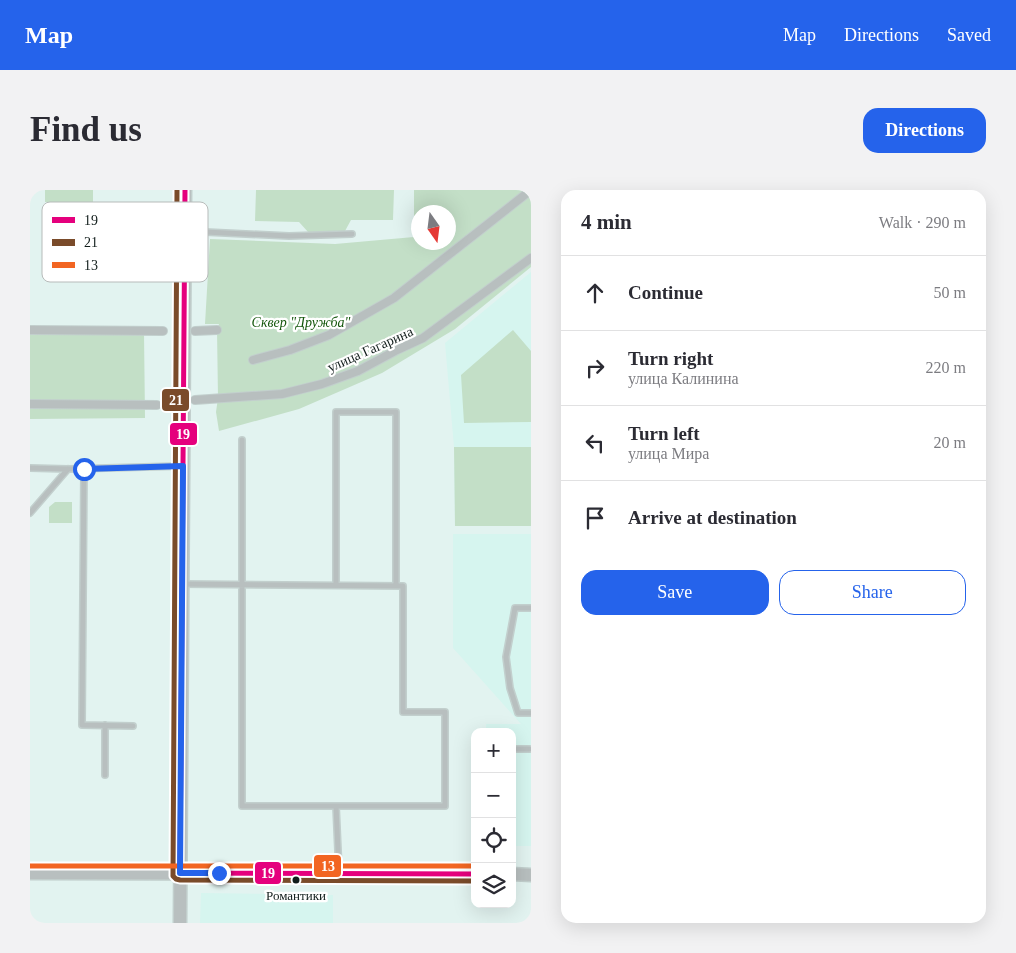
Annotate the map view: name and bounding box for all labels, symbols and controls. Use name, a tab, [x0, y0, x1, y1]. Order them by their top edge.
text: Map	[25, 22, 73, 48]
text: Map	[783, 25, 816, 45]
text: Directions	[844, 25, 919, 45]
text: Saved	[947, 25, 991, 45]
button: Directions	[863, 108, 986, 153]
text: Find us	[30, 110, 142, 149]
legend	[42, 202, 208, 282]
north arrow	[411, 205, 456, 250]
text: 4 min	[581, 210, 632, 234]
text: 19	[84, 213, 98, 228]
text: Walk · 290 m	[879, 214, 966, 231]
text: 21	[84, 235, 98, 250]
text: 13	[84, 258, 98, 273]
icon: ahead	[581, 279, 609, 307]
text: Continue	[628, 282, 703, 303]
text: 50 m	[934, 284, 966, 301]
park label: Сквер "Дружба"	[252, 315, 351, 330]
street label: улица Гагарина	[325, 324, 416, 375]
text: Turn right	[628, 348, 713, 369]
icon: right	[581, 354, 609, 382]
text: 220 m	[926, 359, 966, 376]
text: улица Калинина	[628, 370, 739, 387]
line badge: 21	[161, 388, 190, 412]
text: 21	[169, 393, 183, 408]
line badge: 19	[169, 422, 198, 446]
text: Turn left	[628, 423, 700, 444]
text: 19	[176, 427, 190, 442]
icon: left	[581, 429, 609, 457]
text: 20 m	[934, 434, 966, 451]
text: улица Мира	[628, 445, 709, 462]
route start	[73, 458, 96, 481]
icon: arrive	[581, 504, 609, 532]
text: Arrive at destination	[628, 507, 797, 528]
button: Save	[581, 570, 769, 615]
button: Share	[779, 570, 966, 615]
map controls	[471, 728, 516, 908]
button: +	[471, 728, 516, 773]
button: −	[471, 773, 516, 818]
button: locate	[471, 818, 516, 863]
line badge: 13	[313, 854, 342, 878]
text: 13	[321, 859, 335, 874]
line badge: 19	[254, 861, 282, 885]
route end	[208, 862, 231, 885]
button: layers	[471, 863, 516, 908]
text: 19	[261, 866, 275, 881]
marker: Романтики	[291, 875, 301, 885]
place label: Романтики	[266, 888, 326, 903]

